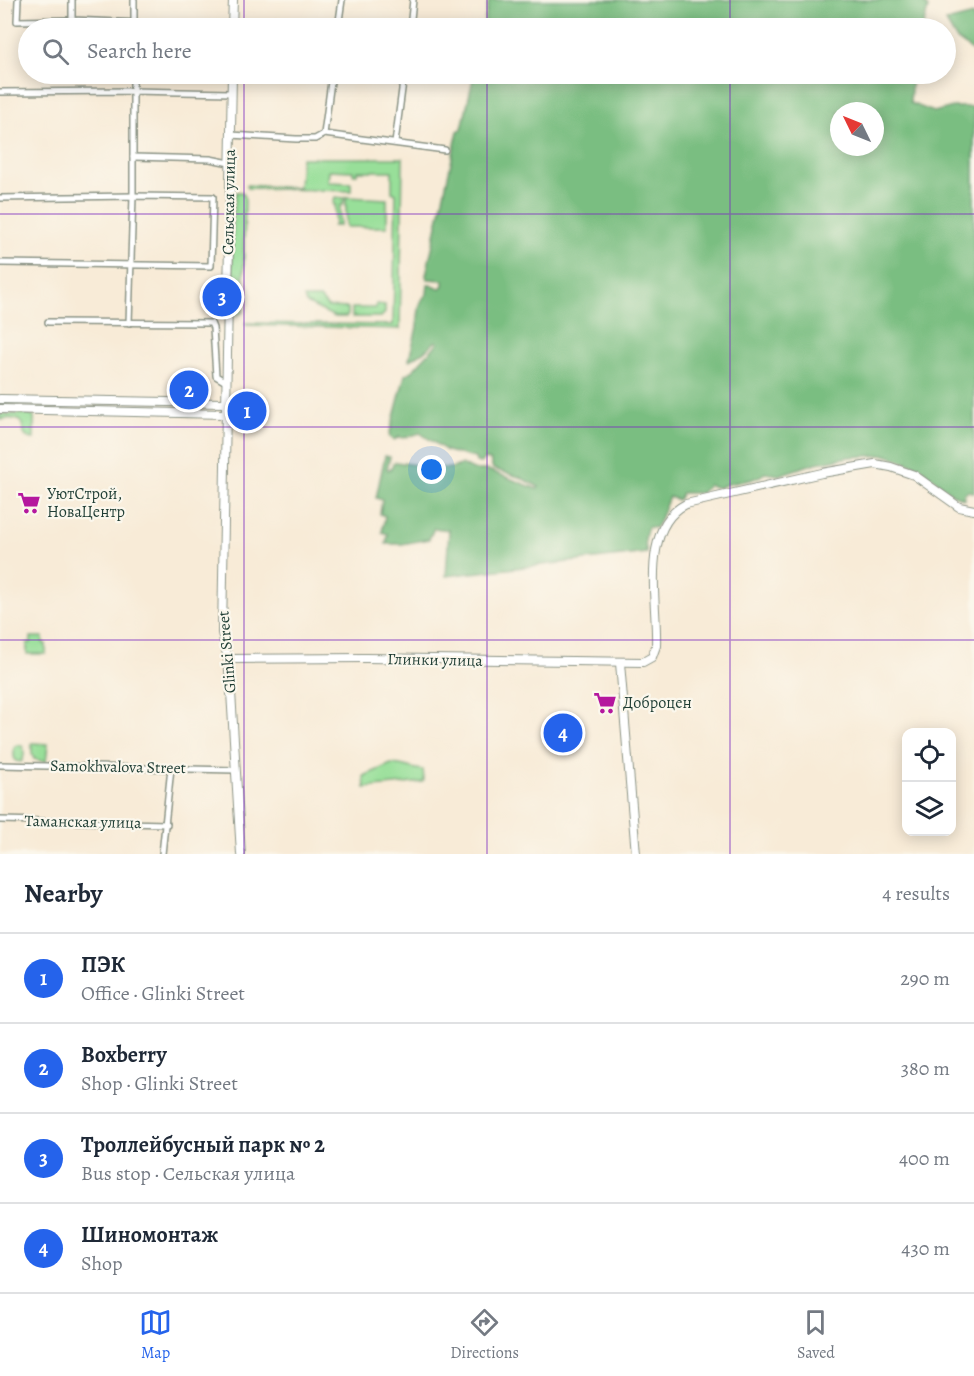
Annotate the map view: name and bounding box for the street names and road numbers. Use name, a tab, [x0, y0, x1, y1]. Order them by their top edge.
street label: Сельская улица	[217, 148, 241, 255]
street label: Glinki Street	[212, 610, 242, 694]
street label: Глинки улица	[387, 648, 484, 672]
street label: Samokhvalova Street	[50, 755, 186, 779]
street label: Таманская улица	[24, 810, 142, 834]

